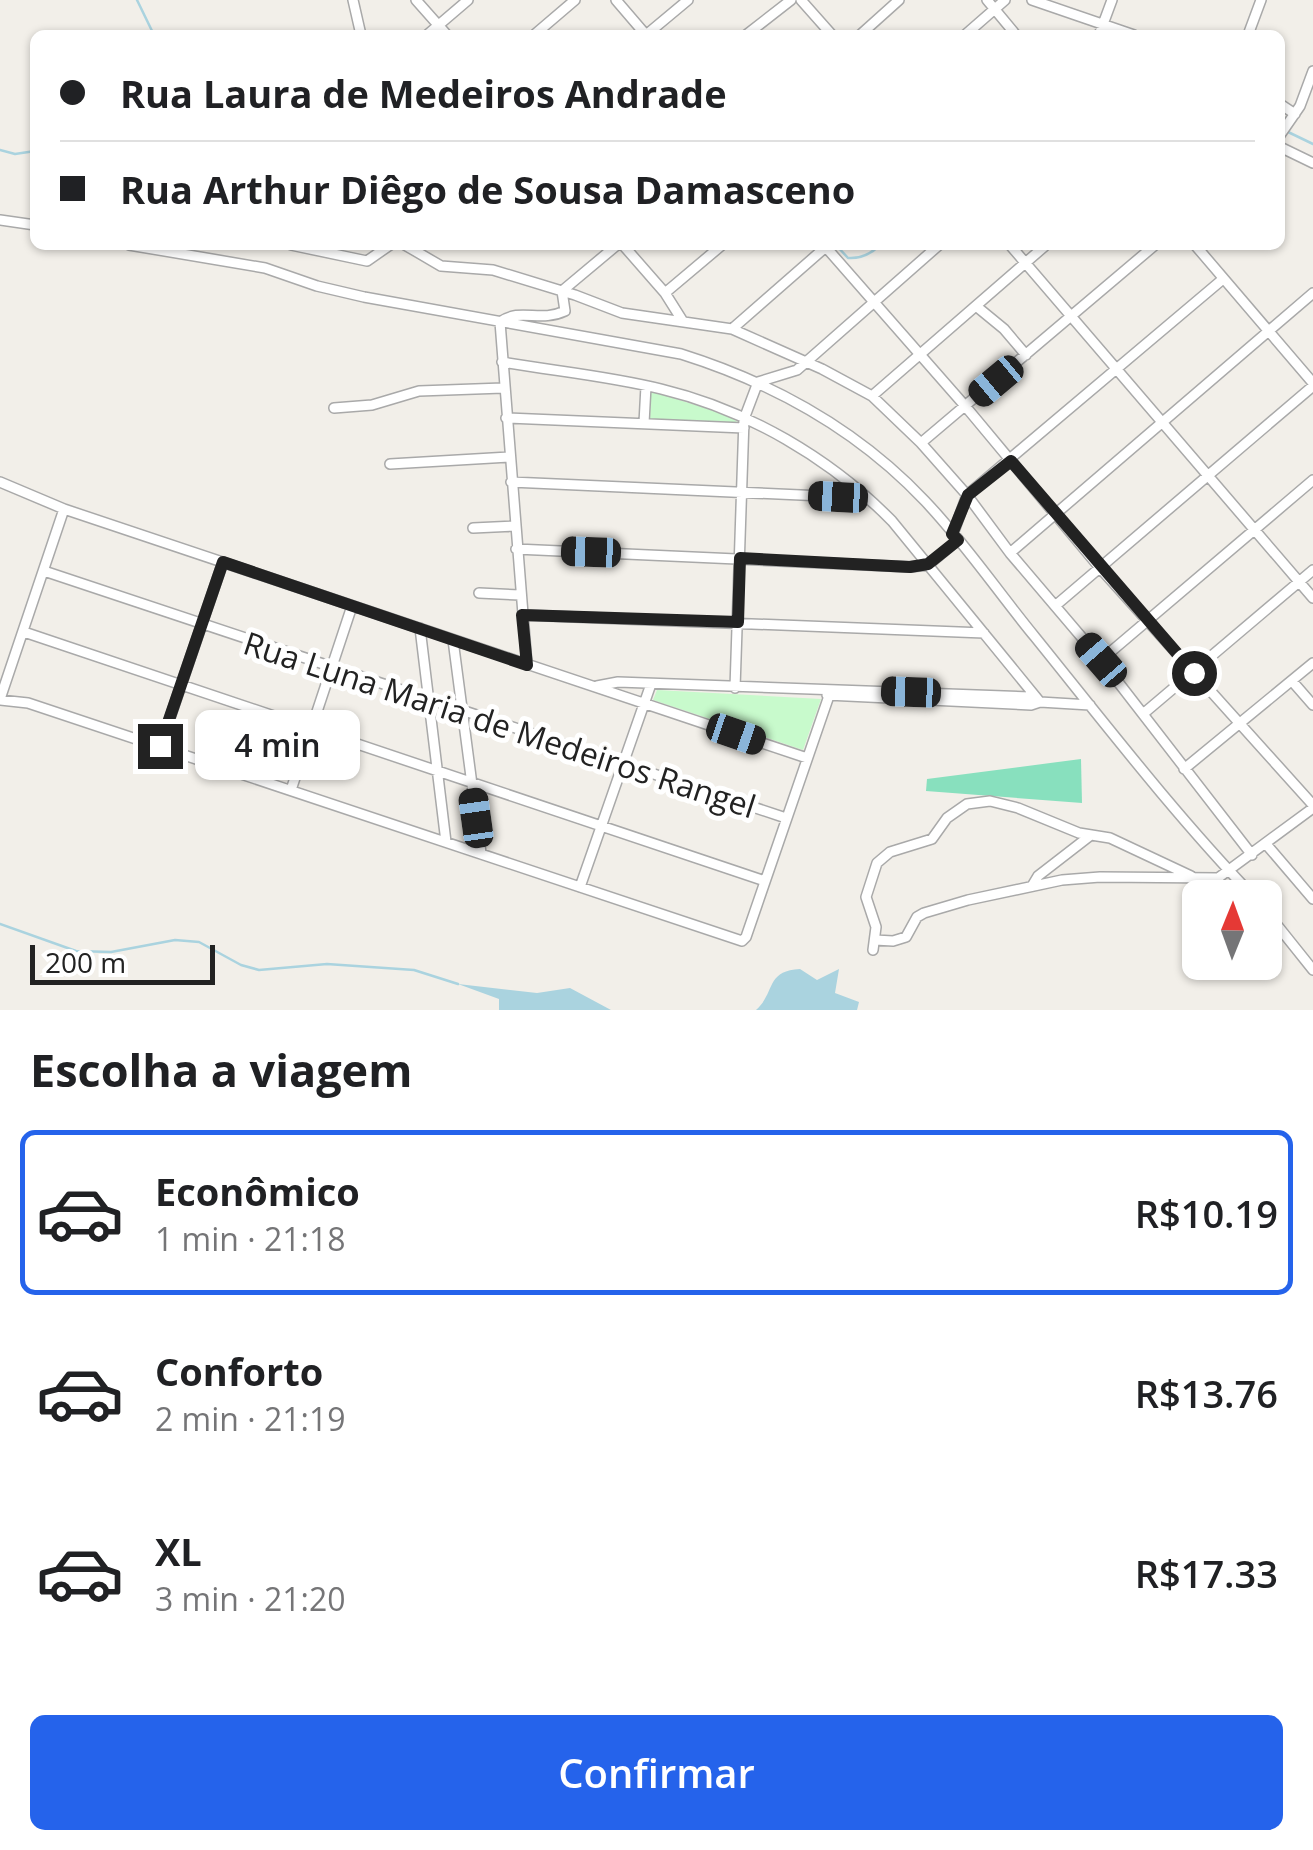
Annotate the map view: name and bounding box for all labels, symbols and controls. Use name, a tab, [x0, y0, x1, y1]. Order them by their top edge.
text: Rua Laura de Medeiros Andrade	[120, 67, 727, 119]
text: Rua Arthur Diêgo de Sousa Damasceno	[120, 163, 855, 215]
car	[963, 350, 1029, 412]
car	[807, 480, 869, 514]
car	[560, 536, 622, 568]
street label: Rua Luna Maria de Medeiros Rangel	[238, 621, 762, 827]
car	[1070, 628, 1132, 692]
route start	[1172, 651, 1217, 696]
car	[880, 676, 942, 708]
car	[703, 710, 769, 758]
callout: 4 min	[195, 711, 360, 781]
text: 4 min	[234, 723, 321, 766]
route end	[138, 724, 183, 769]
car	[457, 786, 495, 850]
north arrow	[1182, 880, 1282, 980]
map controls	[1182, 880, 1282, 980]
scale bar	[30, 940, 215, 984]
text: 200 m	[45, 943, 126, 981]
text: Escolha a viagem	[30, 1039, 412, 1100]
text: Econômico	[155, 1165, 360, 1217]
icon: car	[35, 1168, 125, 1258]
text: R$10.19	[1135, 1187, 1278, 1239]
text: 1 min · 21:18	[155, 1217, 346, 1260]
text: Conforto	[155, 1345, 323, 1397]
icon: car	[35, 1348, 125, 1438]
text: R$13.76	[1135, 1367, 1278, 1419]
text: 2 min · 21:19	[155, 1397, 346, 1440]
text: XL	[155, 1525, 202, 1577]
icon: car	[35, 1528, 125, 1618]
text: R$17.33	[1135, 1547, 1278, 1599]
text: 3 min · 21:20	[155, 1577, 346, 1620]
button: Confirmar	[30, 1715, 1283, 1830]

